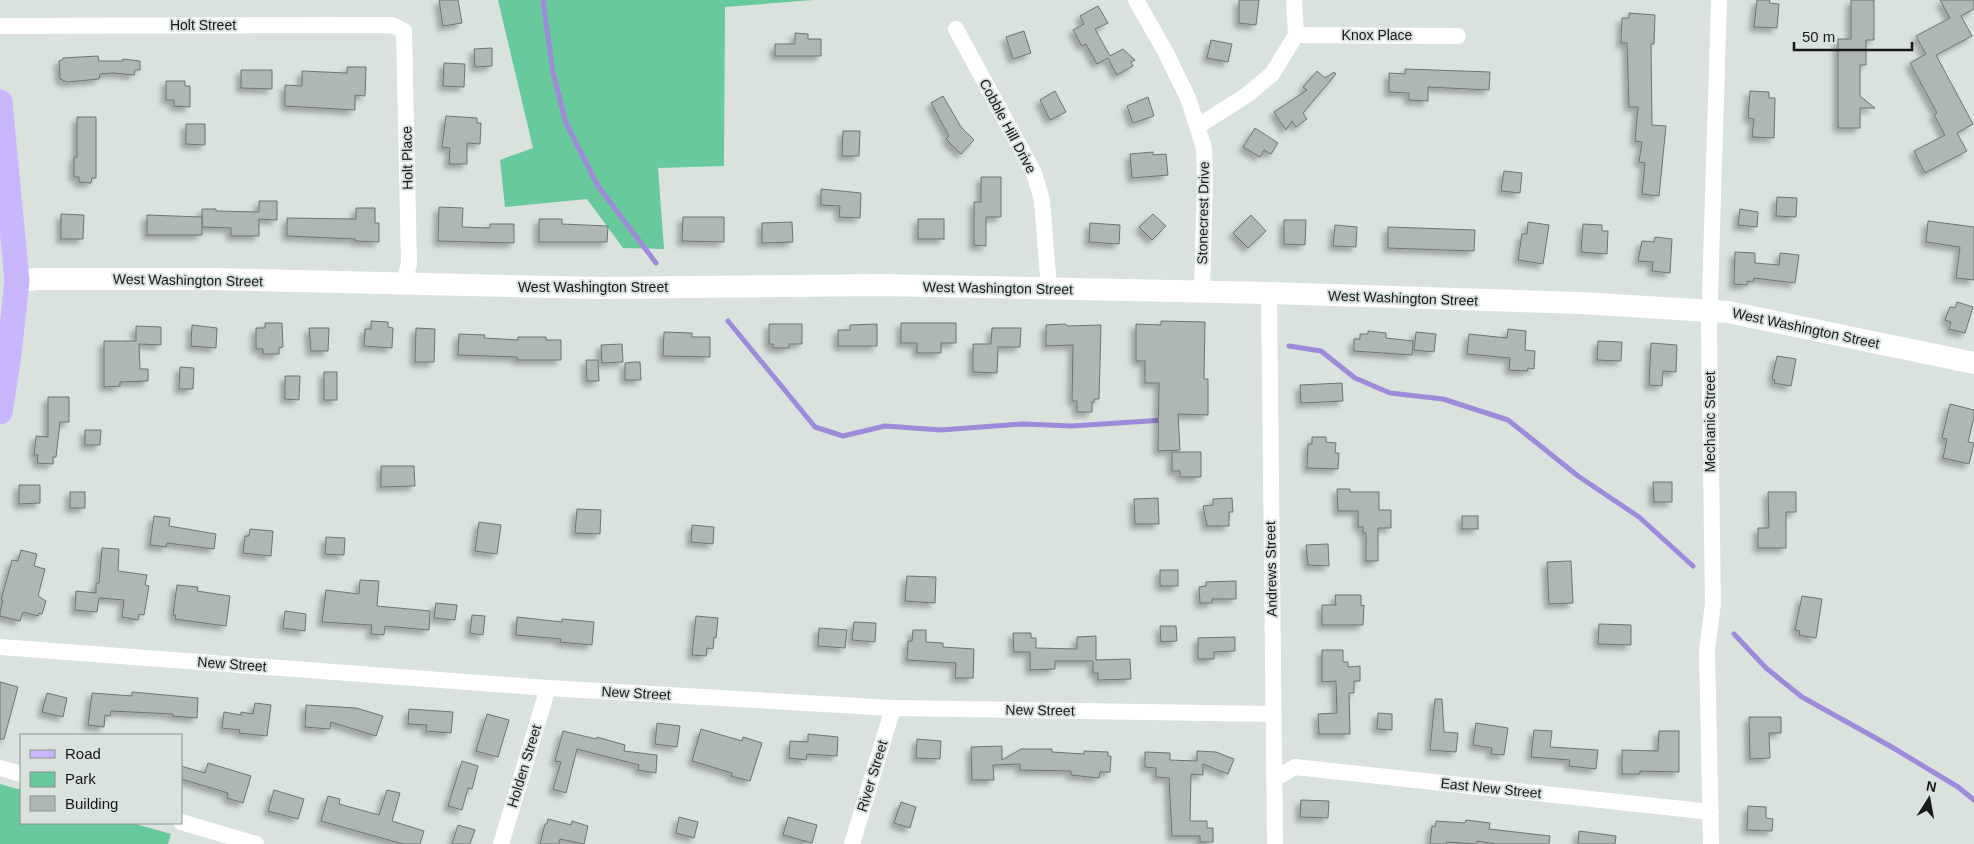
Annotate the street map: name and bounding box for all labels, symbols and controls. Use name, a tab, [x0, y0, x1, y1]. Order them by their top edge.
street label: Holt Street	[170, 17, 236, 33]
scale bar	[1794, 20, 1912, 52]
street label: Knox Place	[1342, 27, 1413, 43]
text: 50 m	[1802, 28, 1835, 45]
street label: Cobble Hill Drive	[976, 76, 1040, 176]
street label: Holt Place	[398, 126, 416, 190]
street label: Stonecrest Drive	[1194, 161, 1212, 265]
street label: West Washington Street	[113, 271, 263, 289]
street label: West Washington Street	[518, 279, 668, 295]
street label: West Washington Street	[923, 279, 1073, 297]
street label: West Washington Street	[1328, 287, 1478, 309]
street label: West Washington Street	[1731, 305, 1881, 351]
street label: Mechanic Street	[1702, 371, 1718, 473]
street label: Andrews Street	[1262, 521, 1280, 617]
street label: New Street	[197, 654, 267, 674]
street label: New Street	[601, 683, 671, 703]
street label: New Street	[1005, 701, 1075, 719]
street label: Holden Street	[504, 723, 544, 809]
legend	[20, 734, 182, 824]
street label: River Street	[854, 738, 890, 814]
text: Road	[65, 745, 101, 762]
text: Park	[65, 770, 96, 787]
north arrow	[1904, 774, 1954, 824]
street label: East New Street	[1440, 775, 1542, 801]
text: N	[1925, 777, 1938, 795]
text: Building	[65, 795, 118, 812]

